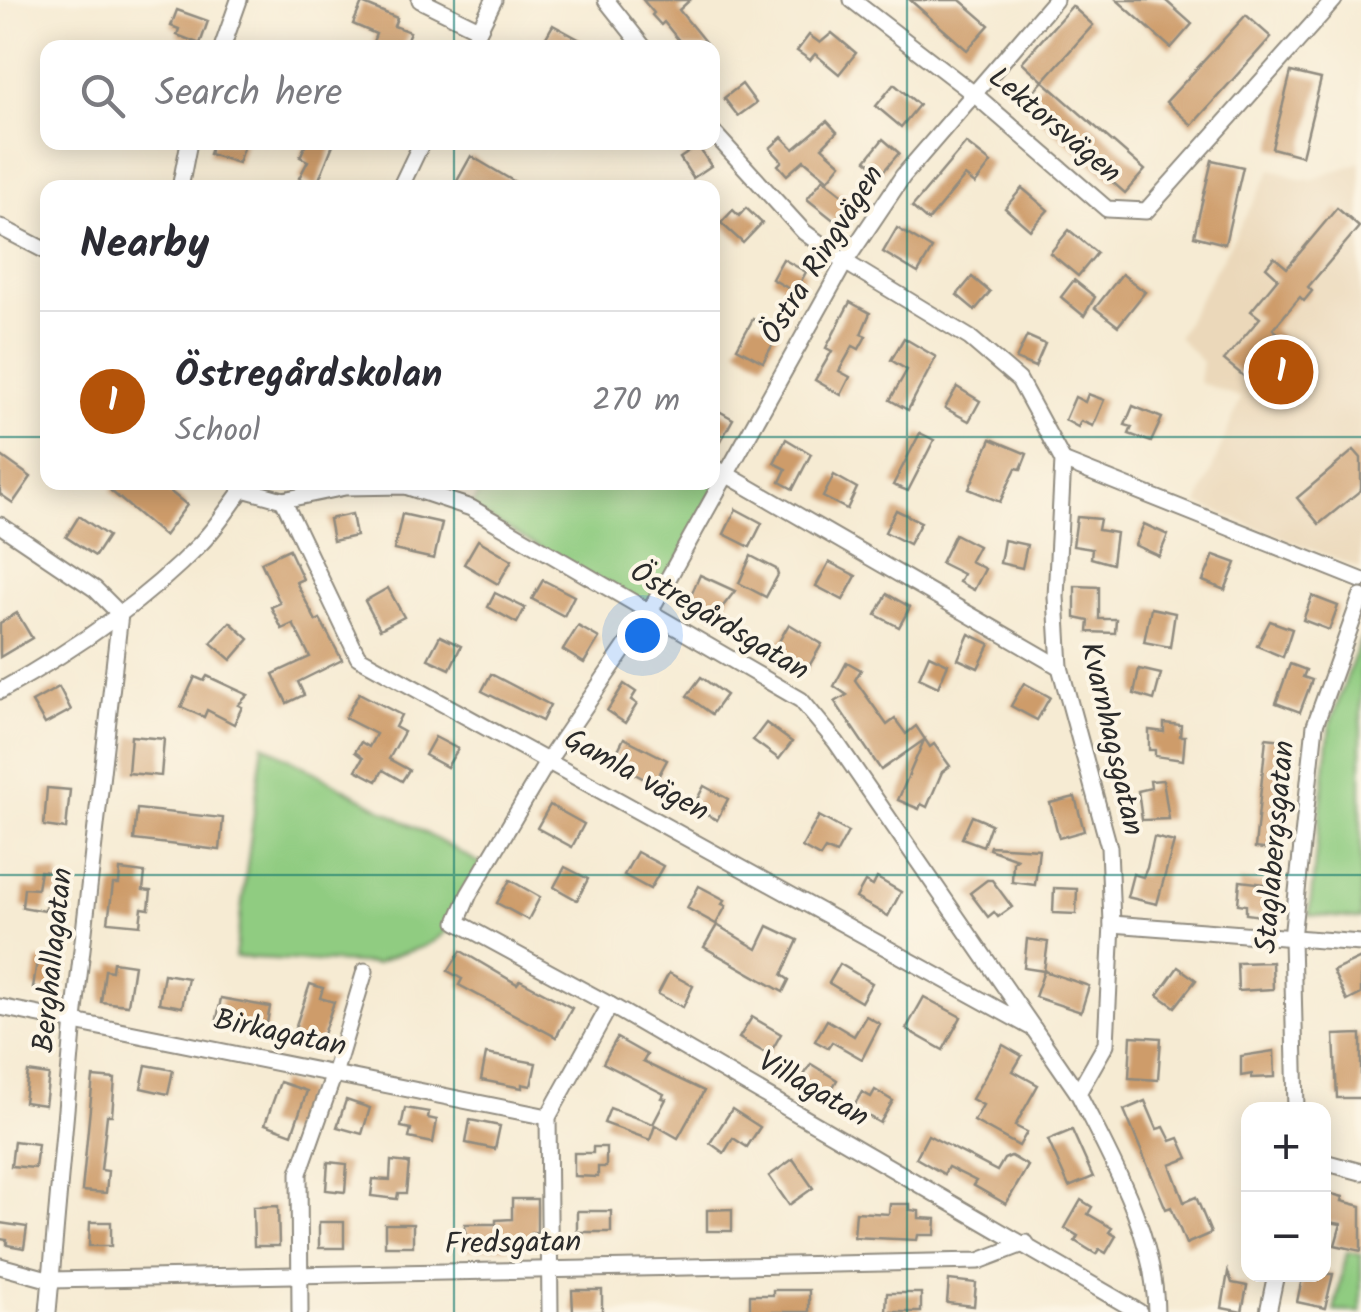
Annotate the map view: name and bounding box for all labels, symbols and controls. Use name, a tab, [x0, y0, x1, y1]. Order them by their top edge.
search box	[40, 40, 720, 150]
street label: Lektorsvägen	[976, 55, 1132, 197]
text: Search here	[155, 65, 342, 125]
icon: search	[75, 68, 130, 123]
street label: Östra Ringvägen	[749, 156, 897, 354]
text: Nearby	[80, 212, 209, 279]
pin: 1	[1248, 334, 1314, 410]
text: Östregårdskolan	[175, 346, 442, 406]
text: 1	[108, 376, 117, 427]
text: 270 m	[592, 376, 680, 427]
text: School	[175, 406, 260, 457]
street label: Östregårdsgatan	[620, 549, 818, 695]
your location	[617, 610, 668, 661]
street label: Kvarnhagsgatan	[1065, 637, 1157, 841]
street label: Gamla vägen	[554, 716, 718, 836]
street label: Staglabergsgatan	[1243, 739, 1309, 955]
street label: Berghallagatan	[20, 865, 88, 1055]
street label: Birkagatan	[209, 997, 351, 1071]
street label: Villagatan	[748, 1039, 878, 1141]
map controls	[1241, 1102, 1331, 1282]
button: +	[1241, 1102, 1331, 1192]
button: −	[1241, 1192, 1331, 1282]
street label: Fredsgatan	[444, 1219, 582, 1269]

